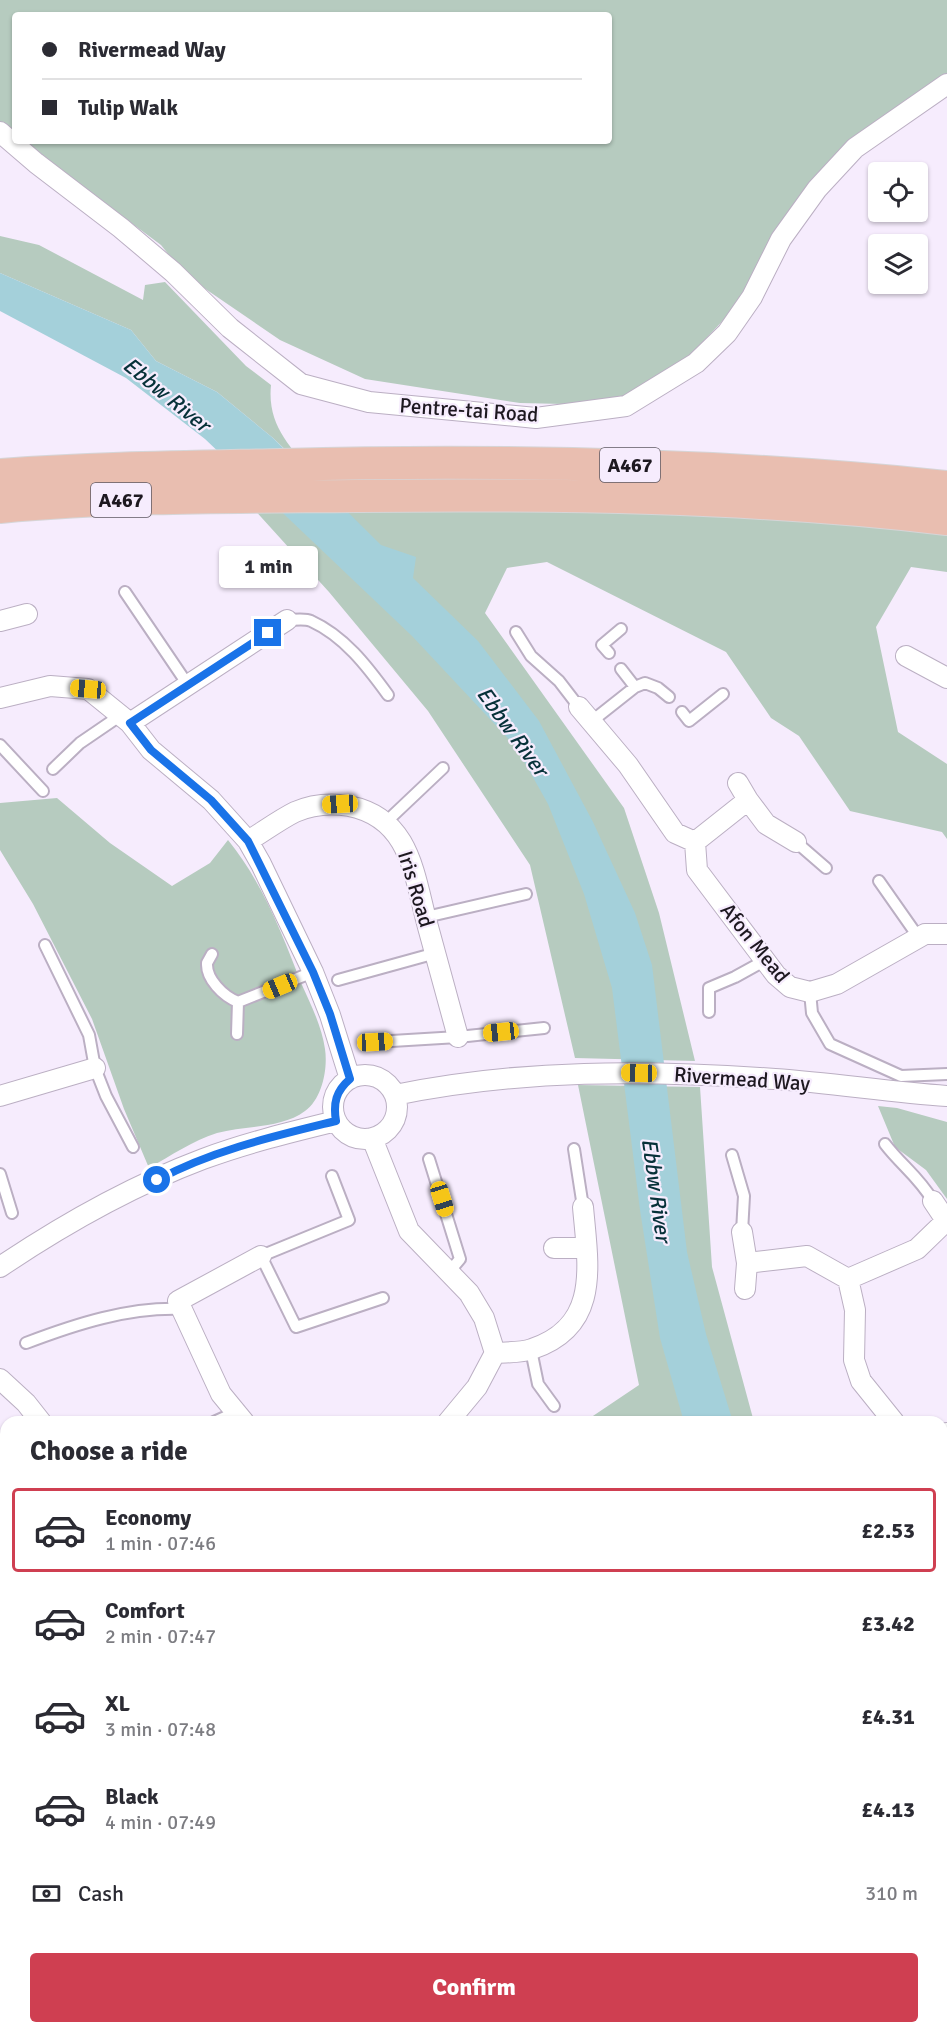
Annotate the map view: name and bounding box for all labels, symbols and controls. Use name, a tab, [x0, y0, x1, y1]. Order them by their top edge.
text: Rivermead Way	[78, 36, 226, 63]
text: Tulip Walk	[78, 94, 178, 121]
map controls	[868, 162, 928, 294]
button: locate	[868, 162, 928, 222]
button: layers	[868, 234, 928, 294]
water label: Ebbw River	[118, 351, 218, 439]
street label: Pentre-tai Road	[399, 392, 539, 428]
road number: A467	[600, 448, 660, 482]
road number: A467	[91, 483, 151, 517]
callout: 1 min	[218, 546, 318, 588]
text: 1 min	[244, 554, 293, 579]
route end	[254, 619, 281, 646]
car	[69, 678, 107, 700]
water label: Ebbw River	[471, 681, 556, 784]
car	[322, 794, 358, 814]
street label: Iris Road	[392, 848, 440, 930]
street label: Afon Mead	[715, 898, 795, 988]
car	[260, 971, 300, 1001]
car	[482, 1021, 520, 1043]
car	[357, 1032, 393, 1052]
street label: Rivermead Way	[673, 1061, 811, 1097]
car	[621, 1064, 657, 1082]
water label: Ebbw River	[636, 1137, 678, 1246]
route start	[143, 1166, 170, 1193]
car	[428, 1179, 456, 1219]
text: Choose a ride	[30, 1435, 188, 1468]
icon: car	[33, 1503, 87, 1557]
text: Economy	[105, 1504, 191, 1531]
text: £2.53	[861, 1517, 915, 1544]
text: 1 min · 07:46	[105, 1531, 216, 1556]
icon: car	[33, 1596, 87, 1650]
text: Comfort	[105, 1597, 185, 1624]
text: £3.42	[861, 1610, 915, 1637]
text: 2 min · 07:47	[105, 1624, 216, 1649]
icon: car	[33, 1689, 87, 1743]
text: XL	[105, 1690, 130, 1717]
text: £4.31	[861, 1703, 915, 1730]
text: 3 min · 07:48	[105, 1717, 216, 1742]
icon: car	[33, 1782, 87, 1836]
text: Black	[105, 1783, 159, 1810]
text: £4.13	[861, 1796, 915, 1823]
text: 4 min · 07:49	[105, 1810, 216, 1835]
icon: cash	[30, 1877, 63, 1910]
text: Cash	[78, 1880, 124, 1907]
text: 310 m	[865, 1881, 918, 1906]
button: Confirm	[30, 1953, 918, 2022]

